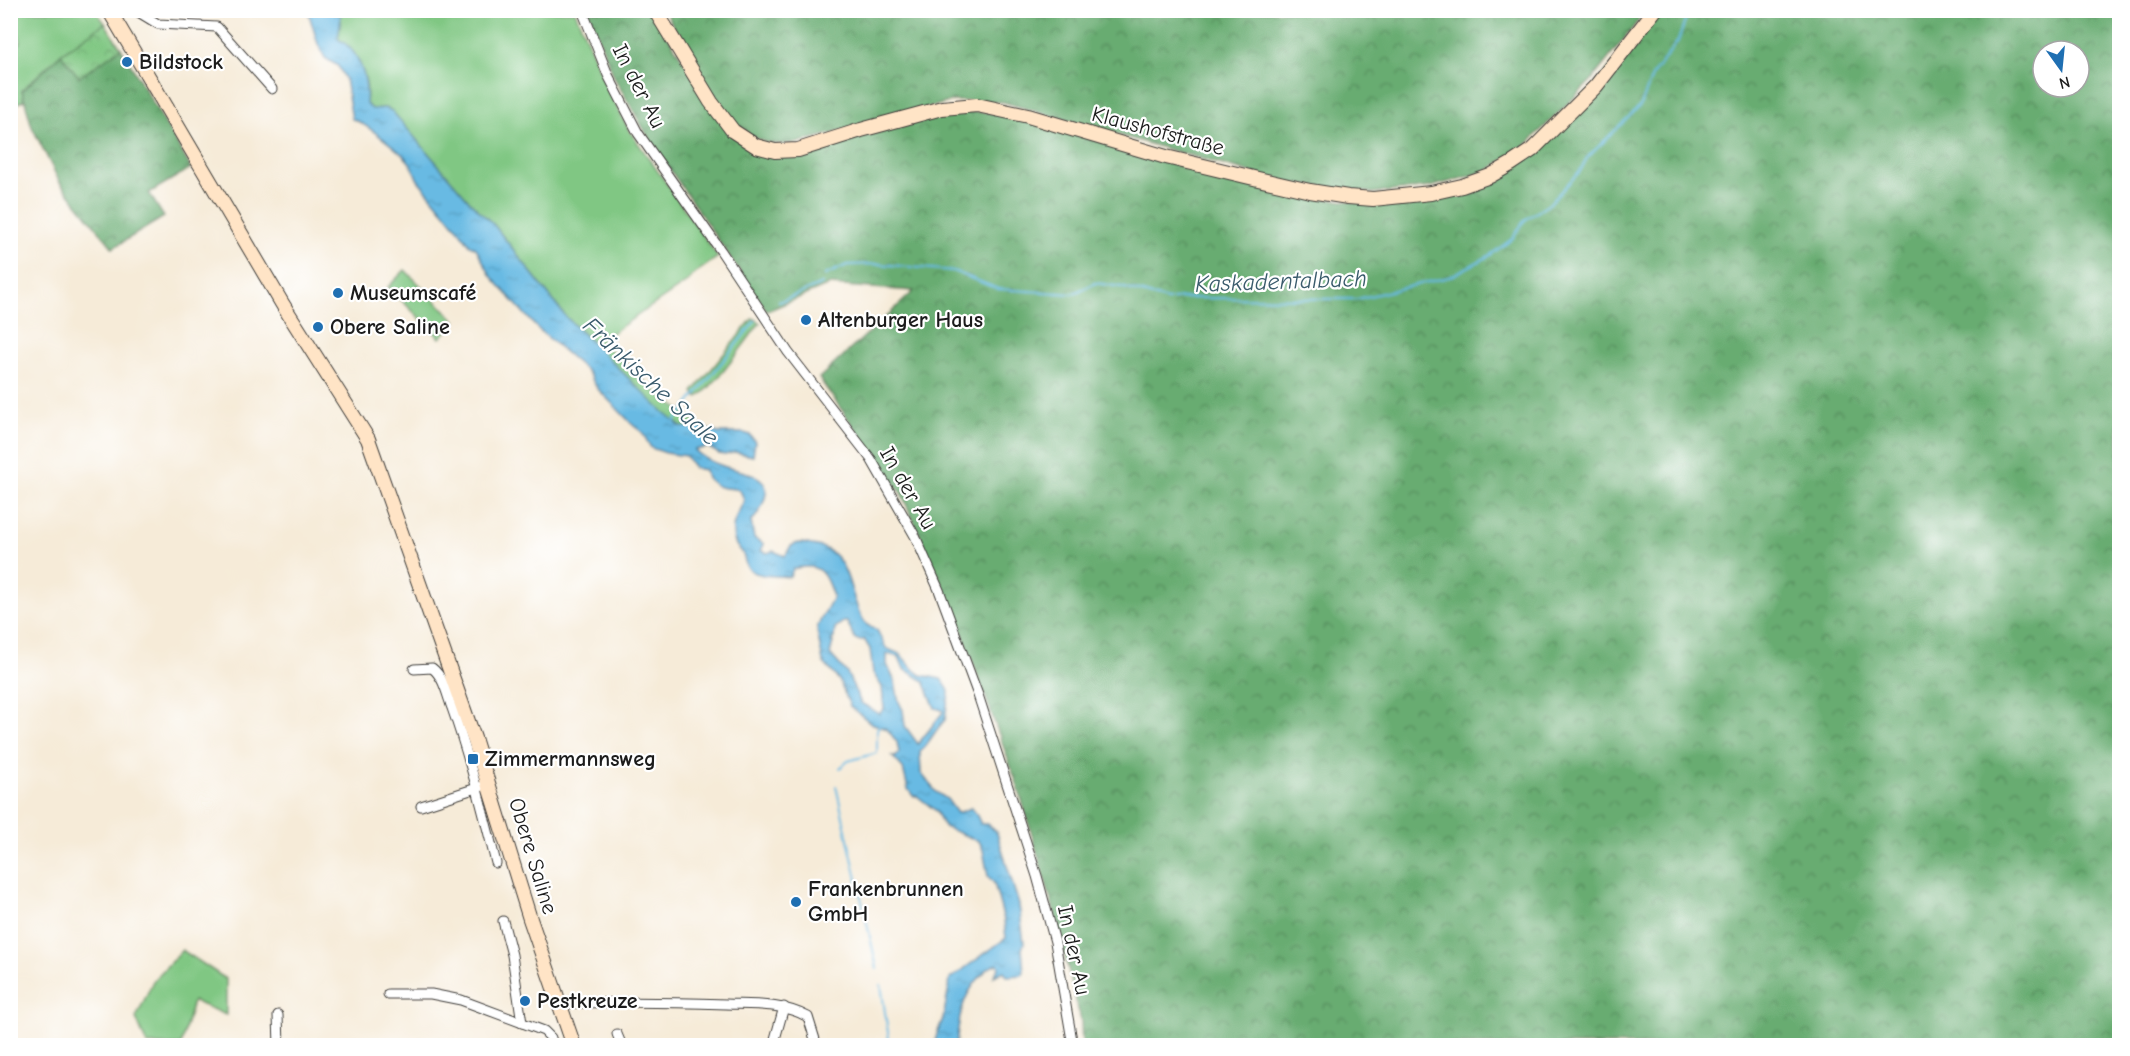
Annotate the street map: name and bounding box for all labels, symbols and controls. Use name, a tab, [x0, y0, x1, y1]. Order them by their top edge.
north arrow	[2031, 39, 2091, 99]
street label: In der Au	[607, 40, 671, 132]
place label: Bildstock	[139, 49, 223, 75]
marker: Bildstock	[120, 55, 134, 69]
text: N	[2057, 72, 2072, 93]
street label: Klaushofstraße	[1089, 101, 1227, 161]
water label: Kaskadentalbach	[1195, 264, 1367, 298]
place label: Museumscafé	[350, 280, 476, 306]
marker: Museumscafé	[331, 286, 345, 300]
place label: Altenburger Haus	[818, 307, 983, 333]
water label: Fränkische Saale	[577, 311, 725, 451]
marker: Altenburger Haus	[799, 313, 813, 327]
place label: Obere Saline	[330, 314, 450, 340]
marker: Obere Saline	[311, 320, 325, 334]
street label: In der Au	[874, 442, 942, 534]
place label: Zimmermannsweg	[485, 746, 656, 772]
marker: Zimmermannsweg	[466, 752, 480, 766]
street label: Obere Saline	[503, 795, 563, 917]
place label: Frankenbrunnen GmbH	[808, 876, 964, 927]
marker: Frankenbrunnen GmbH	[789, 895, 803, 909]
street label: In der Au	[1052, 903, 1096, 997]
place label: Pestkreuze	[537, 988, 638, 1014]
marker: Pestkreuze	[518, 994, 532, 1008]

